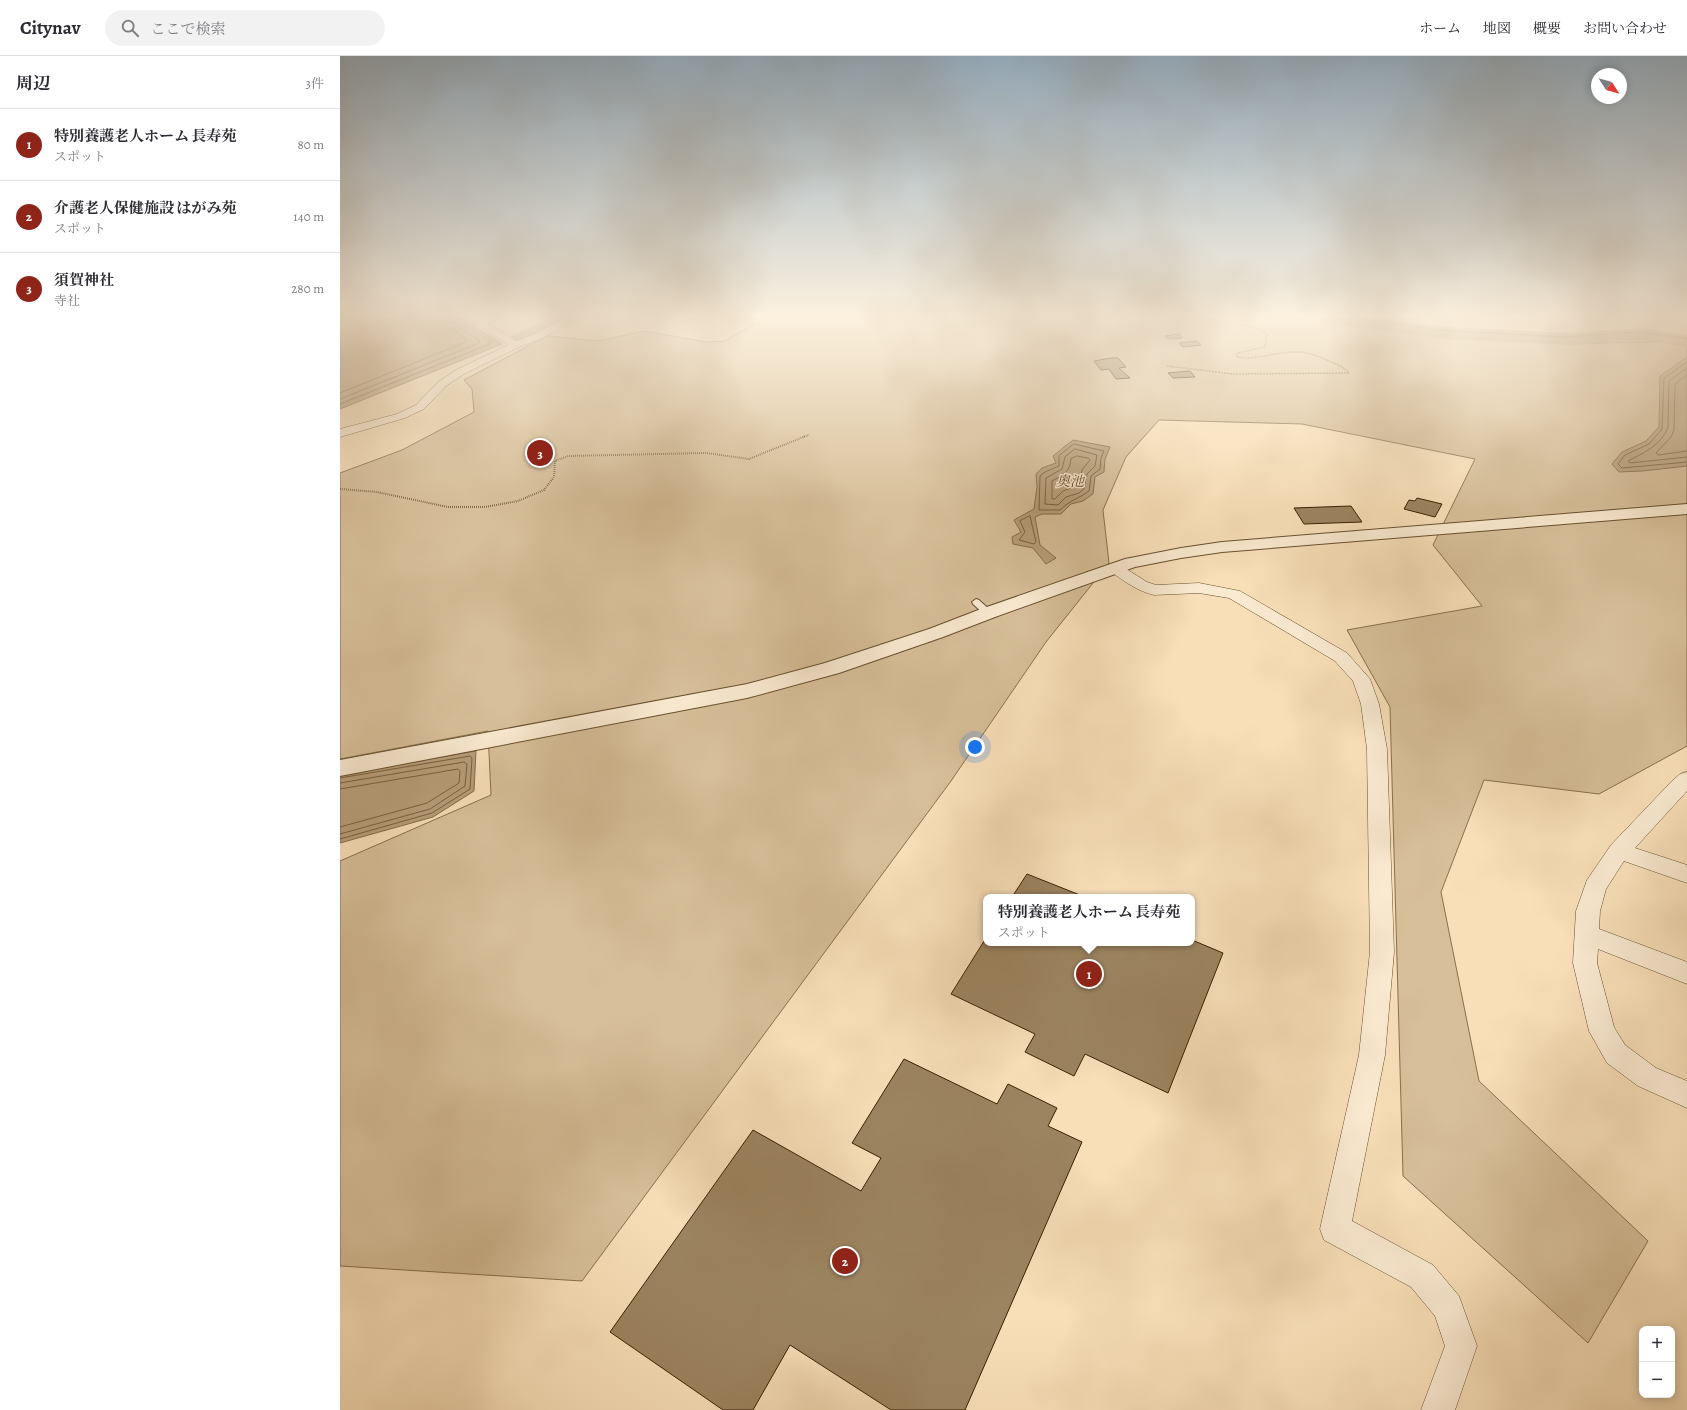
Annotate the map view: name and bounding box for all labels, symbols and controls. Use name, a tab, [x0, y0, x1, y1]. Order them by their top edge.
search box	[105, 10, 385, 46]
text: Citynav	[20, 15, 81, 41]
icon: search	[119, 17, 141, 39]
text: ここで検索	[151, 19, 226, 39]
text: ホーム	[1419, 19, 1461, 38]
text: 地図	[1483, 19, 1511, 38]
text: 概要	[1533, 19, 1561, 38]
text: お問い合わせ	[1583, 19, 1667, 38]
north arrow	[1591, 68, 1627, 104]
text: 周辺	[16, 72, 50, 95]
text: 3件	[306, 75, 324, 92]
text: 特別養護老人ホーム 長寿苑	[54, 126, 237, 146]
text: 1	[27, 136, 31, 153]
text: 80 m	[297, 136, 324, 153]
text: スポット	[54, 148, 106, 165]
text: 介護老人保健施設 はがみ苑	[54, 198, 237, 218]
text: 2	[26, 208, 32, 225]
text: 140 m	[293, 208, 324, 225]
text: スポット	[54, 220, 106, 237]
text: 須賀神社	[54, 270, 114, 290]
text: 3	[26, 280, 32, 297]
text: 280 m	[291, 280, 324, 297]
text: 寺社	[54, 292, 80, 309]
pin: 3	[527, 438, 553, 468]
water label: 奥池	[1056, 472, 1086, 491]
your location	[965, 737, 985, 757]
popup	[983, 894, 1195, 946]
text: 特別養護老人ホーム 長寿苑	[998, 902, 1180, 922]
text: スポット	[998, 924, 1050, 941]
pin: 1	[1076, 959, 1102, 989]
pin: 2	[832, 1246, 858, 1276]
map controls	[1639, 1326, 1675, 1398]
button: +	[1639, 1326, 1675, 1362]
button: −	[1639, 1362, 1675, 1398]

